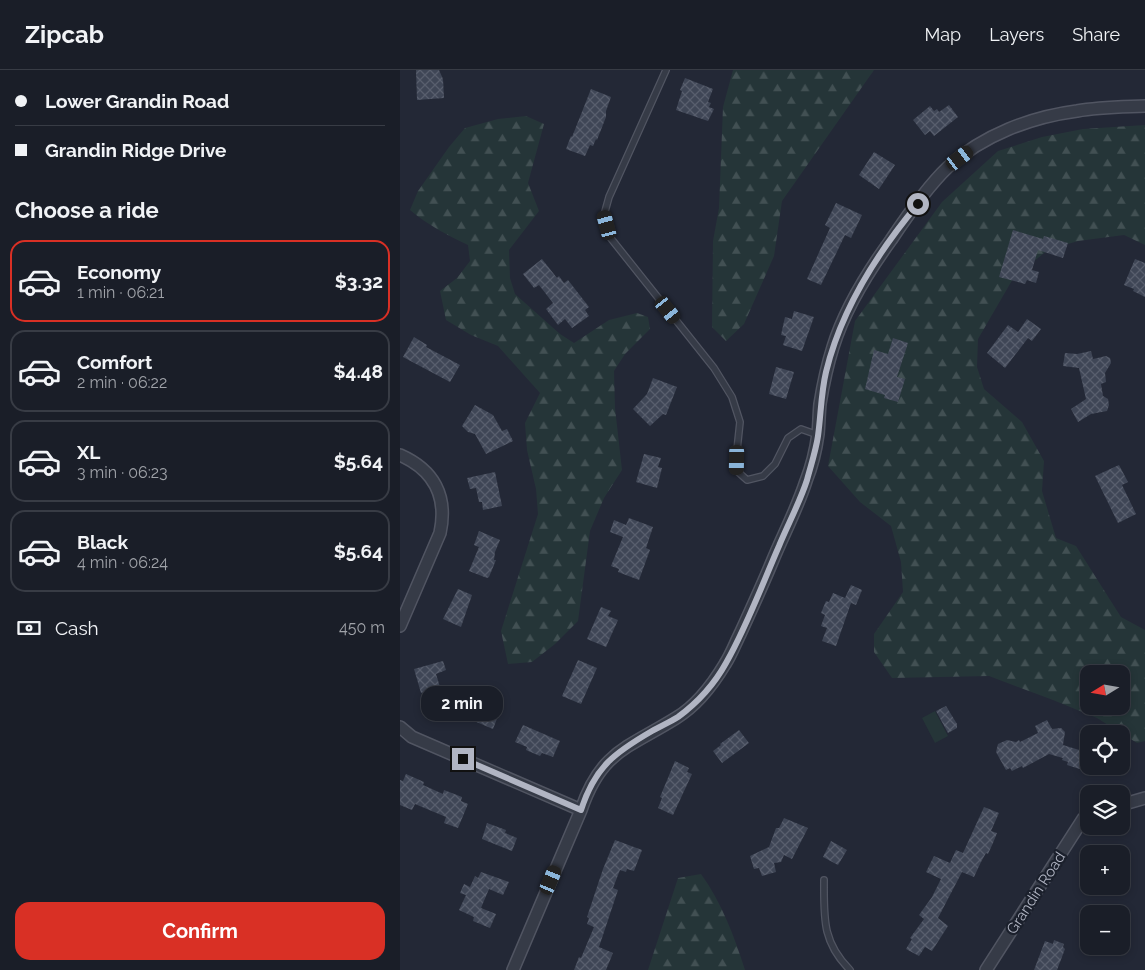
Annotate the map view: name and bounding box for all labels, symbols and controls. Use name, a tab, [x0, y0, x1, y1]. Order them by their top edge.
text: Zipcab	[25, 20, 104, 49]
text: Map	[925, 24, 961, 45]
text: Layers	[989, 24, 1044, 45]
text: Share	[1072, 24, 1120, 45]
text: Lower Grandin Road	[45, 90, 229, 112]
text: Grandin Ridge Drive	[45, 139, 226, 161]
car	[943, 143, 976, 173]
route start	[907, 193, 929, 215]
text: Choose a ride	[15, 197, 159, 223]
car	[595, 209, 618, 241]
icon: car	[17, 259, 62, 304]
text: Economy	[77, 261, 161, 283]
text: $3.32	[335, 270, 383, 292]
text: 1 min · 06:21	[77, 283, 164, 302]
car	[652, 294, 683, 326]
icon: car	[17, 349, 62, 394]
text: Comfort	[77, 351, 152, 373]
text: $4.48	[334, 360, 383, 382]
text: 2 min · 06:22	[77, 373, 167, 392]
icon: car	[17, 439, 62, 484]
text: XL	[77, 441, 100, 463]
car	[729, 445, 744, 475]
text: $5.64	[334, 450, 383, 472]
text: 3 min · 06:23	[77, 463, 168, 482]
icon: car	[17, 529, 62, 574]
text: Black	[77, 531, 128, 553]
text: $5.64	[334, 540, 383, 562]
text: 4 min · 06:24	[77, 553, 168, 572]
icon: cash	[15, 614, 43, 642]
text: Cash	[55, 617, 99, 639]
text: 450 m	[339, 618, 385, 637]
north arrow	[1080, 665, 1130, 715]
map controls	[1080, 665, 1130, 955]
callout: 2 min	[422, 686, 504, 722]
text: 2 min	[441, 694, 483, 713]
button: locate	[1080, 725, 1130, 775]
route end	[452, 748, 474, 770]
button: layers	[1080, 785, 1130, 835]
button: +	[1080, 845, 1130, 895]
street label: Grandin Road	[1003, 849, 1069, 937]
car	[538, 863, 563, 897]
button: Confirm	[15, 902, 385, 960]
button: −	[1080, 905, 1130, 955]

